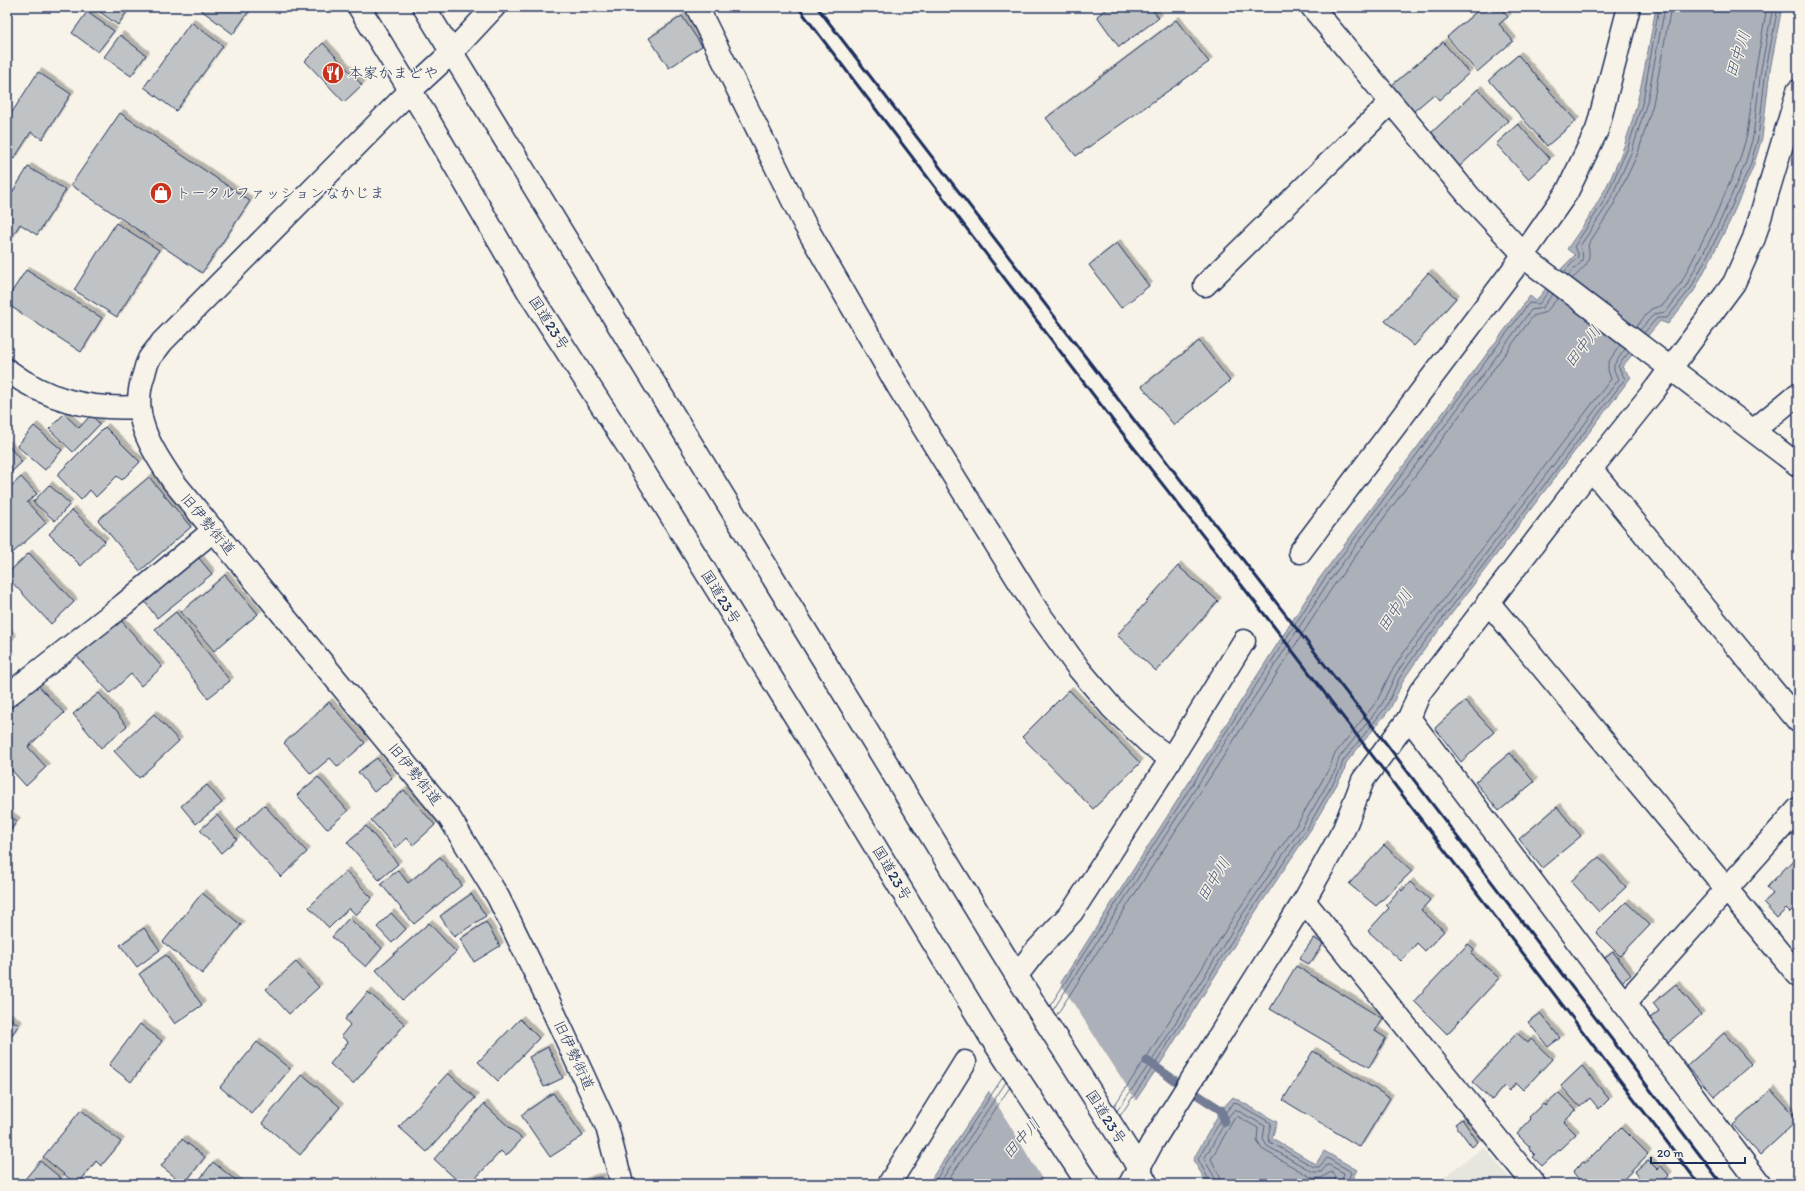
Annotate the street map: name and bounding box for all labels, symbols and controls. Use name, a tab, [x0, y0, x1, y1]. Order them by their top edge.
water label: 田中川	[1721, 28, 1754, 80]
restaurant icon: 本家かまどや	[320, 60, 346, 86]
place label: 本家かまどや	[348, 64, 439, 82]
shop icon: トータルファッションなかじま	[148, 180, 174, 206]
place label: トータルファッションなかじま	[176, 184, 385, 202]
street label: 国道23号	[525, 292, 573, 354]
water label: 田中川	[1560, 322, 1605, 371]
street label: 旧伊勢街道	[177, 489, 239, 559]
street label: 国道23号	[697, 566, 745, 628]
water label: 田中川	[1373, 585, 1416, 635]
street label: 旧伊勢街道	[384, 739, 446, 809]
street label: 国道23号	[869, 842, 915, 904]
water label: 田中川	[1193, 854, 1234, 905]
street label: 旧伊勢街道	[550, 1017, 598, 1093]
street label: 国道23号	[1082, 1086, 1130, 1148]
water label: 田中川	[998, 1114, 1044, 1163]
scale bar	[1651, 1139, 1745, 1165]
text: 20 m	[1657, 1146, 1684, 1160]

